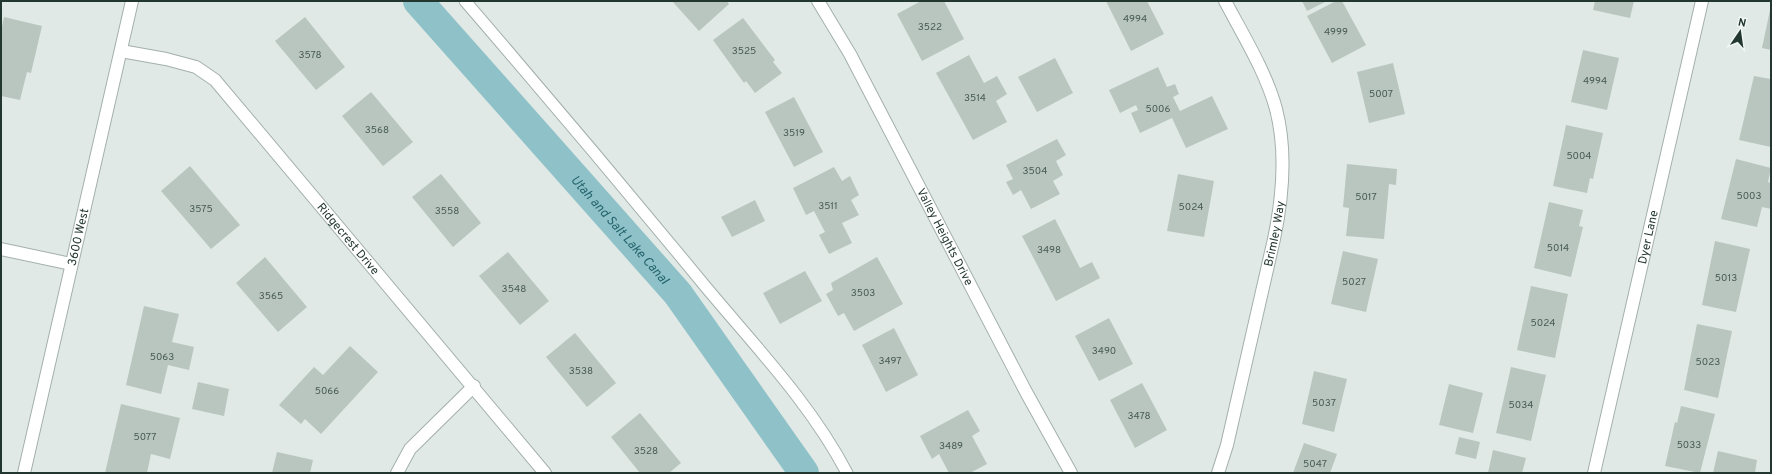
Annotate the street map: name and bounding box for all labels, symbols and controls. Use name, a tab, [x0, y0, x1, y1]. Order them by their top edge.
north arrow	[1720, 12, 1760, 52]
house number: 4994	[1123, 13, 1147, 26]
text: N	[1737, 16, 1747, 31]
house number: 3522	[918, 21, 942, 34]
house number: 4999	[1324, 26, 1348, 39]
house number: 3525	[732, 45, 756, 58]
house number: 3578	[298, 49, 322, 62]
house number: 4994	[1583, 75, 1607, 88]
house number: 5007	[1369, 88, 1393, 101]
house number: 3514	[964, 92, 986, 105]
house number: 5006	[1146, 103, 1170, 116]
house number: 3568	[365, 124, 389, 137]
house number: 3519	[783, 127, 805, 140]
house number: 5004	[1566, 150, 1592, 163]
house number: 3504	[1023, 165, 1047, 178]
water label: Utah and Salt Lake Canal	[566, 173, 672, 289]
street label: Valley Heights Drive	[912, 186, 976, 289]
house number: 5003	[1737, 190, 1761, 203]
house number: 5017	[1355, 191, 1377, 204]
street label: Ridgecrest Drive	[313, 200, 382, 279]
house number: 3511	[818, 200, 838, 213]
street label: Brimley Way	[1261, 200, 1289, 268]
house number: 5024	[1179, 201, 1203, 214]
house number: 3575	[189, 203, 213, 216]
house number: 3558	[435, 205, 459, 218]
street label: 3600 West	[65, 207, 93, 268]
street label: Dyer Lane	[1635, 209, 1663, 266]
house number: 5014	[1547, 242, 1569, 255]
house number: 3498	[1037, 244, 1061, 257]
house number: 5013	[1715, 272, 1737, 285]
house number: 5027	[1342, 276, 1366, 289]
house number: 3548	[502, 283, 526, 296]
house number: 3503	[851, 287, 875, 300]
house number: 3565	[259, 290, 283, 303]
house number: 5024	[1531, 317, 1555, 330]
house number: 3490	[1092, 345, 1116, 358]
house number: 5063	[150, 351, 174, 364]
house number: 3497	[879, 355, 901, 368]
house number: 5023	[1696, 356, 1720, 369]
house number: 3538	[569, 365, 593, 378]
house number: 5066	[315, 385, 339, 398]
house number: 5037	[1312, 397, 1336, 410]
house number: 5034	[1509, 399, 1533, 412]
house number: 3478	[1127, 410, 1151, 423]
house number: 5077	[133, 431, 157, 444]
house number: 5033	[1677, 439, 1701, 452]
house number: 3489	[939, 440, 963, 453]
house number: 3528	[634, 445, 658, 458]
house number: 5047	[1303, 458, 1327, 471]

